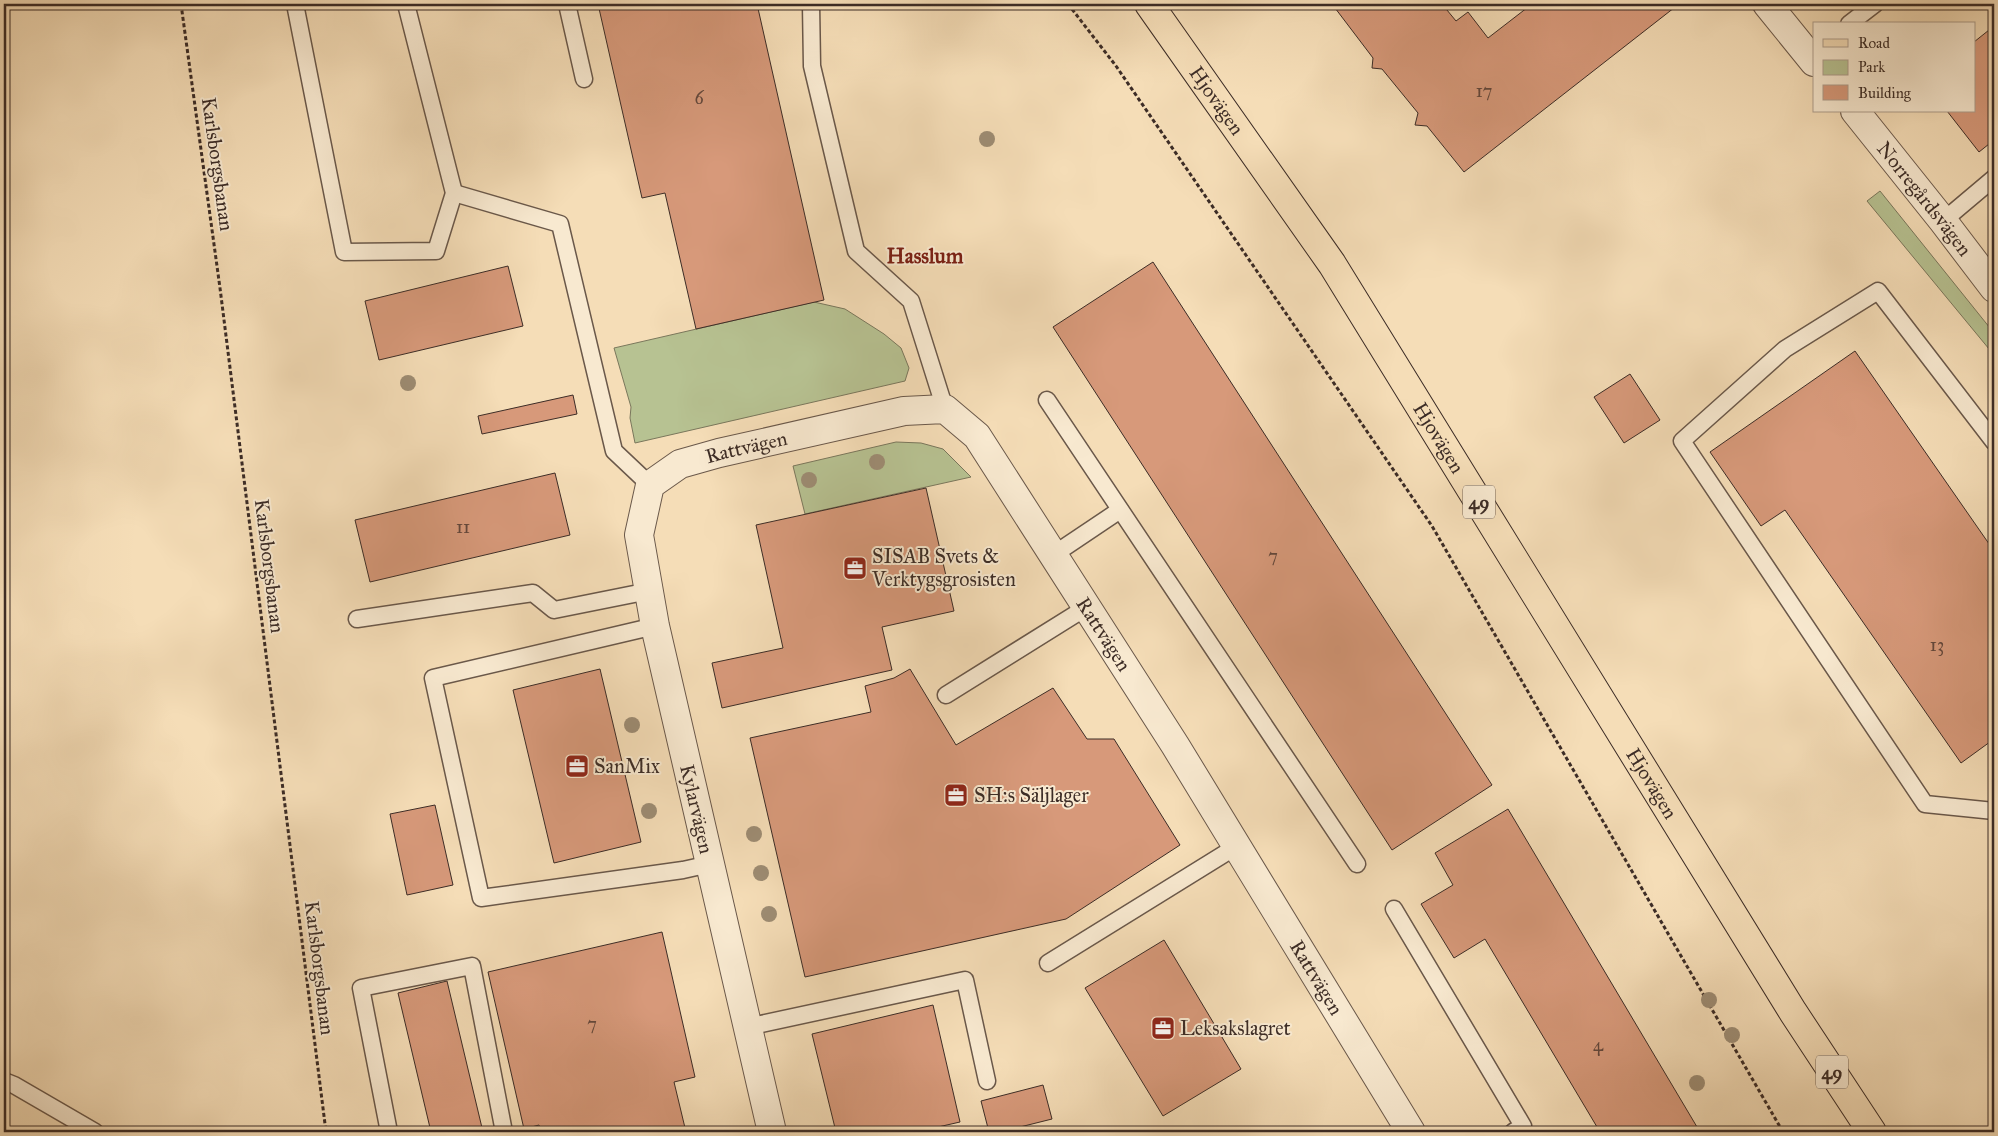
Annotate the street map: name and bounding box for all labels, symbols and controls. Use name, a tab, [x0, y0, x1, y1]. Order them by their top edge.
legend	[1813, 22, 1976, 112]
text: Road	[1858, 34, 1890, 52]
text: Park	[1858, 58, 1885, 76]
street label: Hjovägen	[1184, 61, 1250, 140]
house number: 17	[1476, 80, 1492, 102]
text: Building	[1858, 84, 1912, 102]
house number: 6	[694, 87, 704, 109]
street label: Karlsborgsbanan	[196, 95, 239, 233]
street label: Norregårdsvägen	[1872, 137, 1977, 261]
district label: Hasslum	[887, 243, 964, 269]
street label: Hjovägen	[1408, 398, 1470, 478]
street label: Rattvägen	[703, 426, 790, 468]
road number: 49	[1463, 486, 1495, 518]
street label: Karlsborgsbanan	[249, 498, 290, 635]
house number: 11	[456, 516, 470, 538]
place label: SISAB Svets & Verktygsgrosisten	[871, 544, 1016, 592]
house number: 7	[1268, 545, 1278, 567]
office icon: SISAB Svets & Verktygsgrosisten	[842, 555, 868, 581]
street label: Rattvägen	[1071, 593, 1137, 676]
house number: 13	[1930, 634, 1944, 656]
street label: Hjovägen	[1621, 744, 1683, 823]
office icon: SanMix	[564, 753, 590, 779]
place label: SanMix	[594, 754, 660, 778]
street label: Kylarvägen	[674, 762, 719, 856]
office icon: SH:s Säljlager	[943, 782, 969, 808]
place label: SH:s Säljlager	[974, 783, 1089, 808]
street label: Karlsborgsbanan	[299, 900, 340, 1037]
street label: Rattvägen	[1285, 936, 1349, 1019]
house number: 7	[587, 1013, 597, 1035]
office icon: Leksakslagret	[1150, 1015, 1176, 1041]
place label: Leksakslagret	[1180, 1016, 1291, 1041]
house number: 4	[1593, 1034, 1604, 1056]
road number: 49	[1816, 1056, 1848, 1088]

